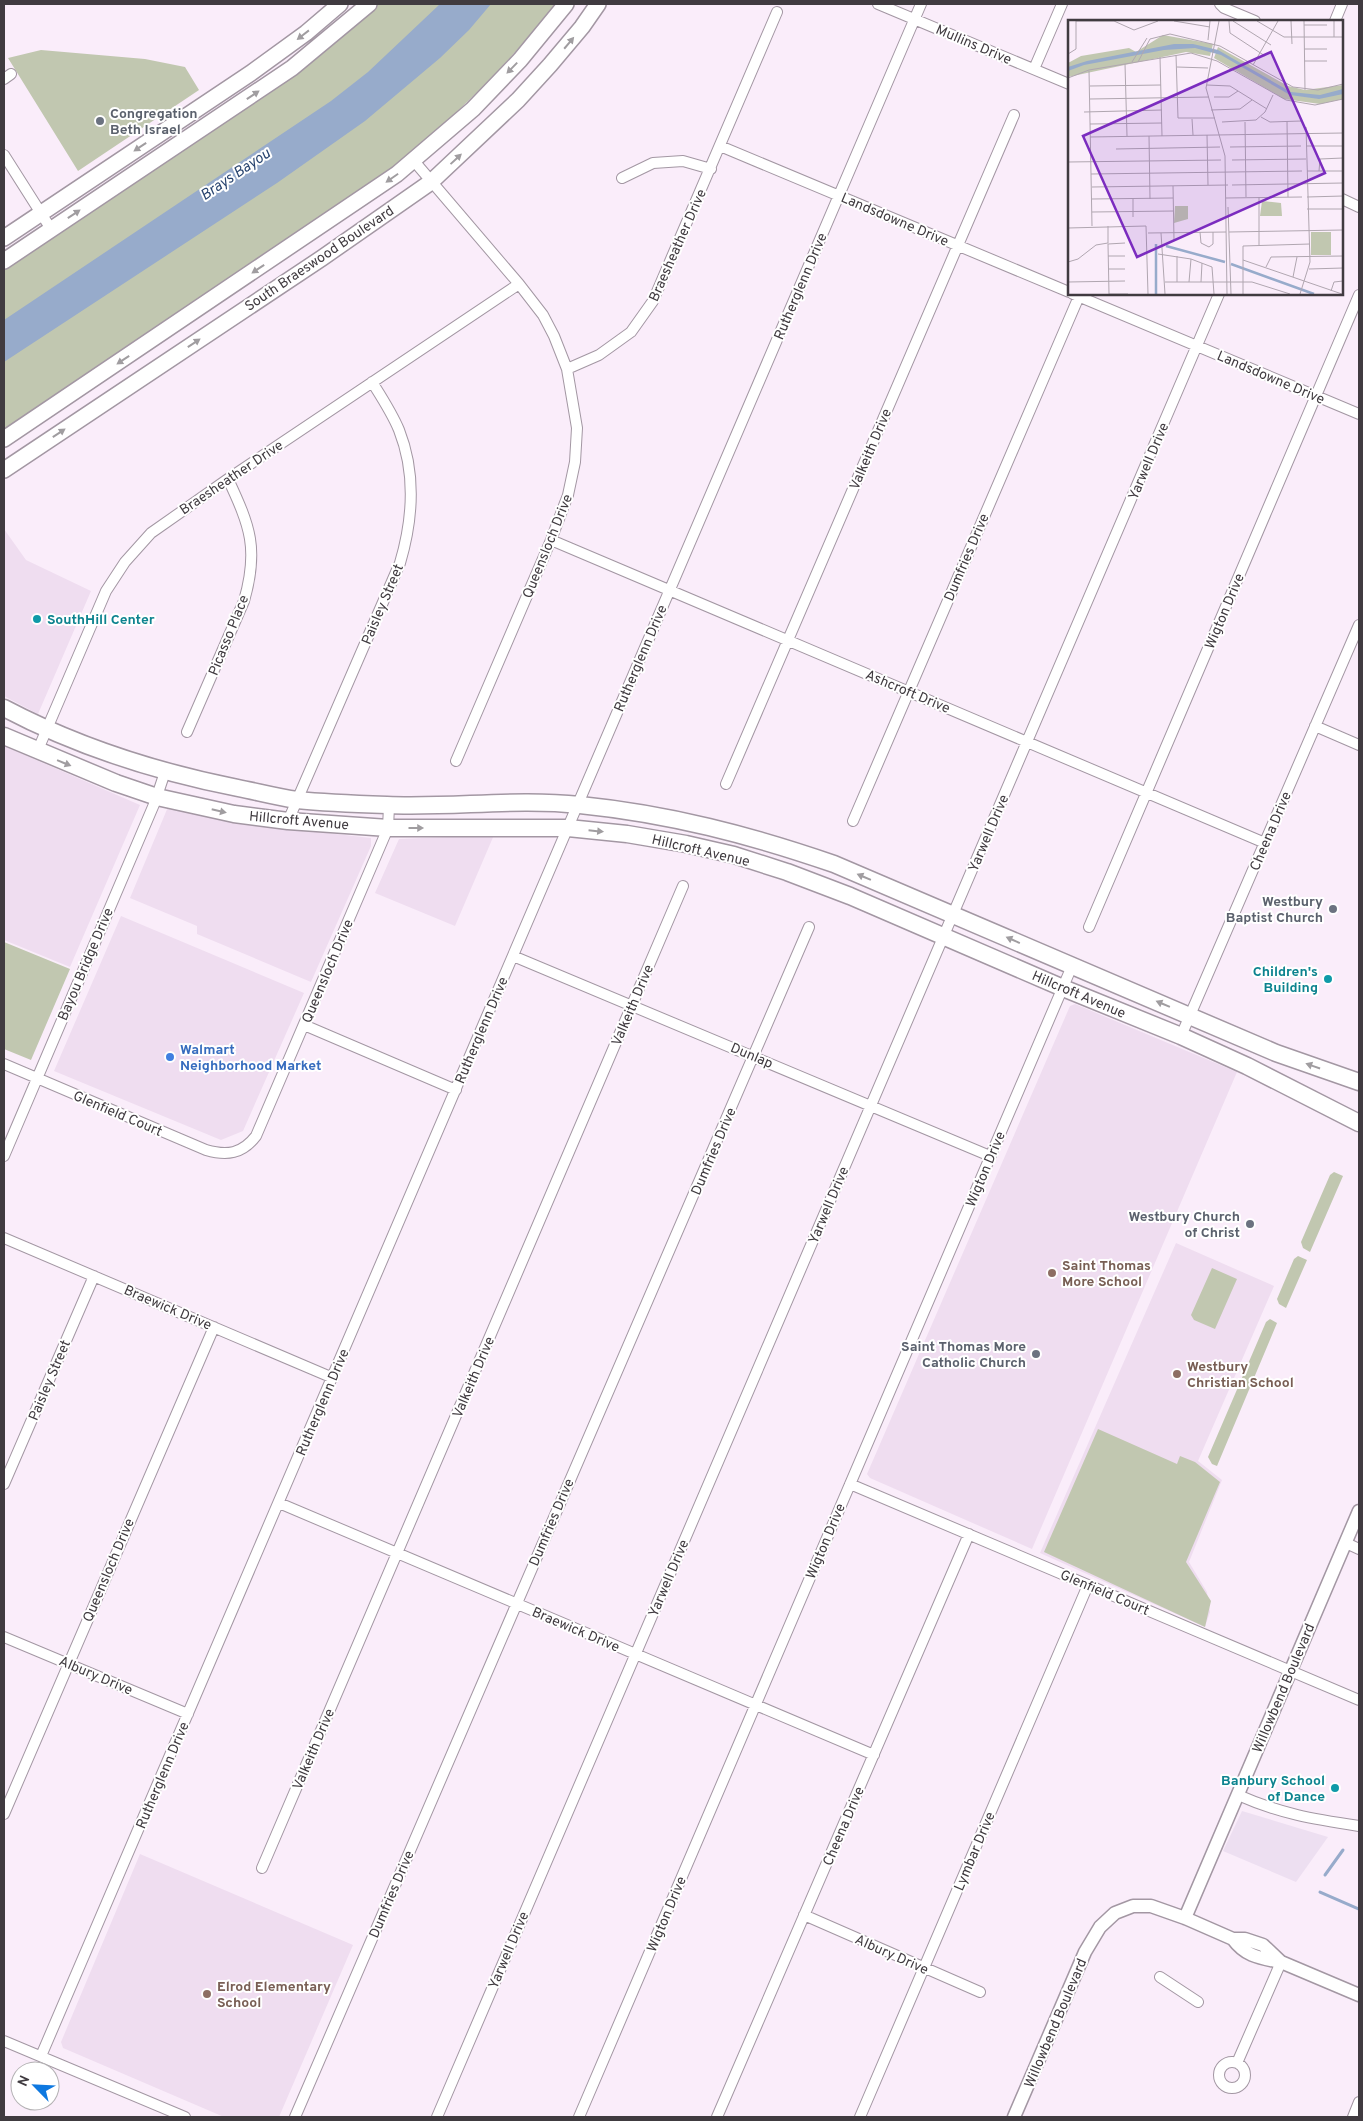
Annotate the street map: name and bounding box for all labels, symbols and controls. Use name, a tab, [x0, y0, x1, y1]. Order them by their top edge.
inset map	[1068, 20, 1343, 295]
street label: Mullins Drive	[933, 22, 1014, 69]
one-way arrow	[297, 30, 310, 41]
one-way arrow	[563, 37, 574, 50]
one-way arrow	[506, 62, 518, 74]
one-way arrow	[246, 90, 259, 100]
place label: Congregation Beth Israel	[110, 106, 198, 139]
marker: Congregation Beth Israel	[94, 115, 106, 127]
one-way arrow	[133, 143, 147, 152]
water label: Brays Bayou	[197, 144, 275, 206]
one-way arrow	[449, 153, 461, 165]
one-way arrow	[386, 173, 399, 183]
street label: Braesheather Drive	[646, 187, 711, 304]
street label: Landsdowne Drive	[838, 190, 951, 251]
street label: South Braeswood Boulevard	[242, 203, 398, 316]
one-way arrow	[67, 210, 80, 219]
street label: Rutherglenn Drive	[771, 231, 832, 343]
one-way arrow	[252, 265, 265, 274]
one-way arrow	[187, 338, 201, 348]
street label: Landsdowne Drive	[1214, 348, 1327, 409]
one-way arrow	[116, 355, 130, 365]
street label: Valkeith Drive	[847, 406, 896, 493]
street label: Yarwell Drive	[1125, 420, 1173, 503]
one-way arrow	[52, 428, 65, 438]
street label: Braesheather Drive	[177, 437, 287, 519]
street label: Queensloch Drive	[520, 492, 577, 601]
street label: Dumfries Drive	[941, 511, 993, 604]
street label: Paisley Street	[359, 562, 408, 648]
street label: Wigton Drive	[1202, 571, 1249, 652]
street label: Picasso Place	[206, 593, 253, 678]
street label: Rutherglenn Drive	[611, 603, 672, 715]
place label: SouthHill Center	[47, 612, 155, 629]
marker: SouthHill Center	[31, 613, 43, 625]
street label: Ashcroft Drive	[862, 667, 952, 718]
one-way arrow	[57, 759, 72, 767]
street label: Cheena Drive	[1247, 789, 1296, 874]
street label: Yarwell Drive	[965, 792, 1013, 875]
one-way arrow	[212, 807, 227, 815]
street label: Hillcroft Avenue	[248, 809, 349, 834]
one-way arrow	[408, 824, 424, 832]
one-way arrow	[588, 827, 604, 835]
street label: Hillcroft Avenue	[650, 832, 751, 871]
one-way arrow	[857, 872, 871, 880]
place label: Westbury Baptist Church	[1226, 894, 1323, 927]
marker: Westbury Baptist Church	[1327, 903, 1339, 915]
street label: Bayou Bridge Drive	[55, 906, 118, 1023]
street label: Queensloch Drive	[299, 917, 358, 1026]
one-way arrow	[1006, 936, 1020, 944]
street label: Valkeith Drive	[609, 962, 658, 1049]
place label: Children's Building	[1253, 964, 1318, 997]
street label: Hillcroft Avenue	[1029, 968, 1128, 1023]
marker: Children's Building	[1322, 973, 1334, 985]
street label: Rutherglenn Drive	[452, 975, 513, 1087]
one-way arrow	[1155, 1000, 1170, 1008]
street label: Dunlap	[728, 1040, 775, 1073]
place label: Walmart Neighborhood Market	[180, 1042, 322, 1075]
marker: Walmart Neighborhood Market	[164, 1051, 176, 1063]
one-way arrow	[1305, 1062, 1320, 1070]
street label: Glenfield Court	[70, 1088, 165, 1141]
street label: Dumfries Drive	[688, 1105, 740, 1198]
street label: Wigton Drive	[963, 1129, 1010, 1210]
street label: Yarwell Drive	[805, 1164, 853, 1247]
place label: Westbury Church of Christ	[1129, 1209, 1240, 1242]
marker: Westbury Church of Christ	[1244, 1218, 1256, 1230]
place label: Saint Thomas More School	[1062, 1258, 1151, 1291]
marker: Saint Thomas More School	[1046, 1267, 1058, 1279]
street label: Braewick Drive	[121, 1282, 214, 1335]
street label: Valkeith Drive	[450, 1334, 499, 1421]
street label: Paisley Street	[26, 1338, 75, 1424]
place label: Saint Thomas More Catholic Church	[901, 1339, 1026, 1372]
street label: Rutherglenn Drive	[293, 1347, 354, 1459]
marker: Saint Thomas More Catholic Church	[1030, 1348, 1042, 1360]
place label: Westbury Christian School	[1187, 1359, 1294, 1392]
marker: Westbury Christian School	[1171, 1368, 1183, 1380]
street label: Dumfries Drive	[526, 1476, 578, 1569]
street label: Wigton Drive	[803, 1501, 850, 1582]
street label: Queensloch Drive	[80, 1516, 139, 1625]
street label: Yarwell Drive	[645, 1537, 693, 1620]
street label: Glenfield Court	[1057, 1567, 1152, 1620]
street label: Braewick Drive	[529, 1604, 622, 1657]
street label: Willowbend Boulevard	[1249, 1621, 1319, 1756]
street label: Albury Drive	[56, 1653, 135, 1700]
street label: Valkeith Drive	[290, 1706, 339, 1793]
street label: Rutherglenn Drive	[133, 1720, 194, 1832]
place label: Banbury School of Dance	[1221, 1773, 1325, 1806]
marker: Banbury School of Dance	[1329, 1782, 1341, 1794]
street label: Cheena Drive	[820, 1784, 869, 1869]
street label: Lymbar Drive	[951, 1810, 1000, 1894]
street label: Dumfries Drive	[366, 1848, 418, 1941]
street label: Wigton Drive	[644, 1874, 691, 1955]
street label: Yarwell Drive	[485, 1909, 533, 1992]
street label: Albury Drive	[852, 1932, 931, 1979]
street label: Willowbend Boulevard	[1021, 1956, 1091, 2091]
place label: Elrod Elementary School	[217, 1979, 331, 2012]
marker: Elrod Elementary School	[201, 1988, 213, 2000]
north arrow	[10, 2061, 60, 2111]
text: N	[15, 2073, 34, 2089]

